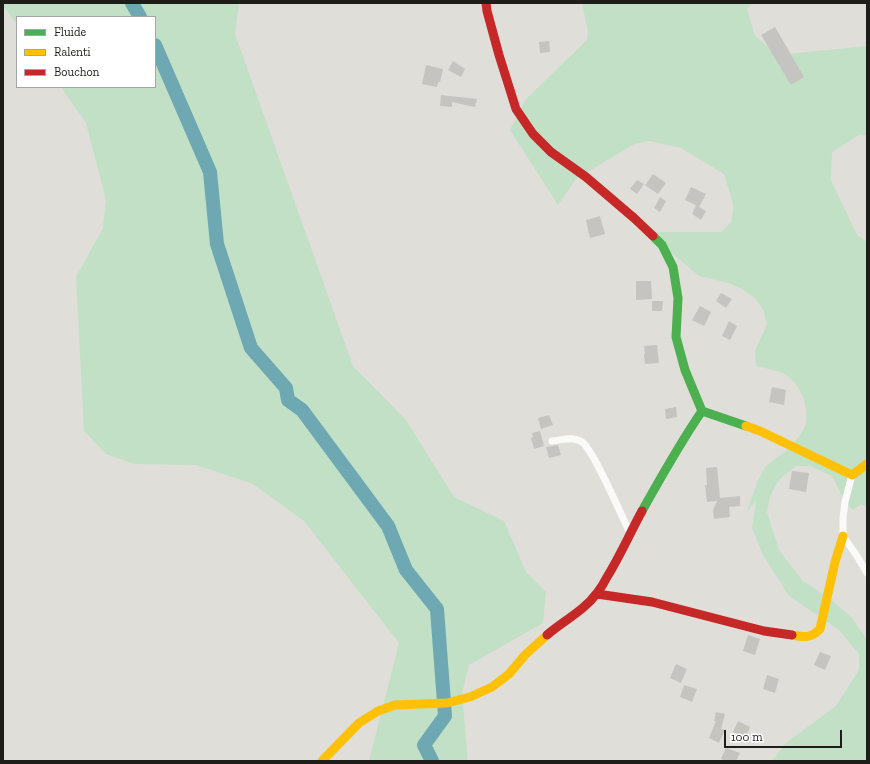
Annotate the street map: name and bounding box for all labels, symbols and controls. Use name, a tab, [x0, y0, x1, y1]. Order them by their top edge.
legend	[16, 16, 156, 88]
text: Fluide	[54, 25, 86, 39]
text: Ralenti	[54, 45, 91, 59]
text: Bouchon	[54, 65, 99, 79]
scale bar	[726, 722, 844, 748]
text: 100 m	[731, 730, 763, 744]

